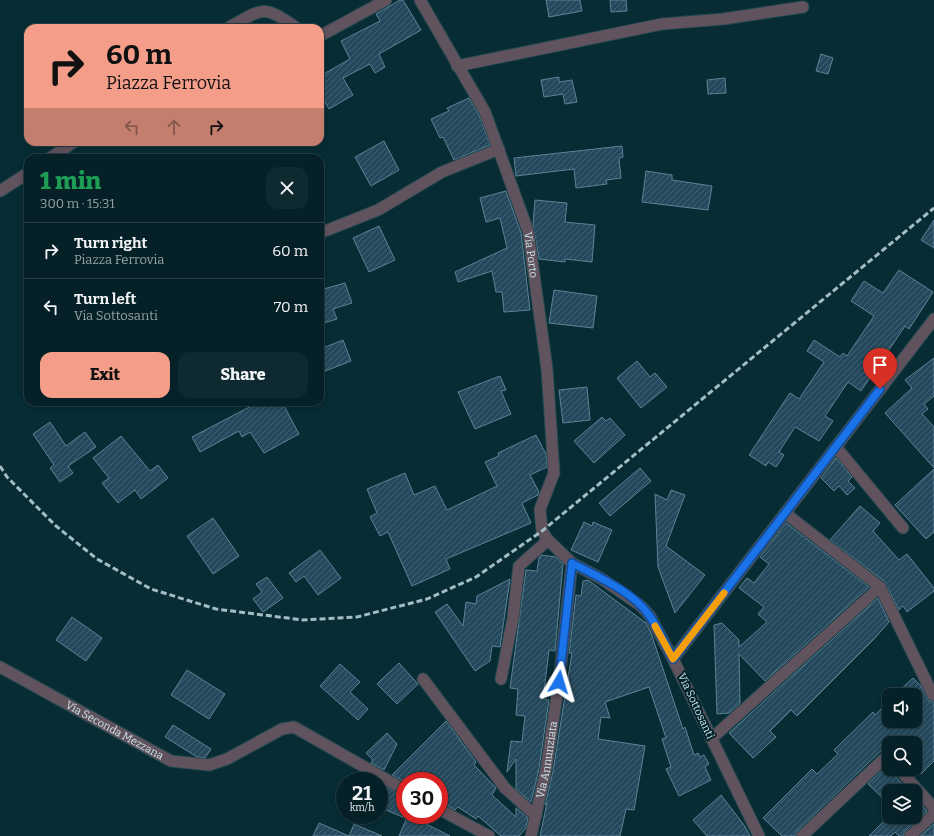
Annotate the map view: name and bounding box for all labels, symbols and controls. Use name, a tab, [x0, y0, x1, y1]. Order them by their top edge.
text: 60 m	[106, 38, 172, 71]
icon: right	[40, 40, 92, 92]
text: Piazza Ferrovia	[106, 72, 231, 94]
icon: left	[121, 116, 143, 138]
icon: ahead	[163, 116, 185, 138]
icon: right	[205, 116, 227, 138]
text: 1 min	[40, 167, 101, 195]
button: close	[266, 167, 308, 209]
text: 300 m · 15:31	[40, 196, 115, 211]
street label: Via Porto	[522, 231, 541, 279]
text: Turn right	[74, 234, 147, 252]
icon: right	[40, 240, 62, 262]
text: 60 m	[272, 242, 308, 260]
text: Piazza Ferrovia	[74, 252, 164, 267]
text: Turn left	[74, 290, 136, 308]
icon: left	[40, 296, 62, 318]
text: 70 m	[274, 298, 308, 316]
text: Via Sottosanti	[74, 308, 158, 323]
pin	[863, 348, 897, 389]
button: Exit	[40, 352, 170, 398]
button: Share	[178, 352, 308, 398]
icon: arrive	[869, 354, 891, 376]
position arrow	[538, 661, 580, 703]
street label: Via Sottosanti	[675, 671, 717, 742]
map controls	[882, 688, 922, 824]
button: sound	[882, 688, 922, 728]
street label: Via Seconda Mezzana	[64, 698, 166, 762]
street label: Via Annunziata	[533, 720, 560, 800]
button: search	[882, 736, 922, 776]
speed limit sign: 30	[396, 772, 448, 824]
text: 21	[352, 781, 372, 805]
button: layers	[882, 784, 922, 824]
text: km/h	[350, 802, 374, 814]

